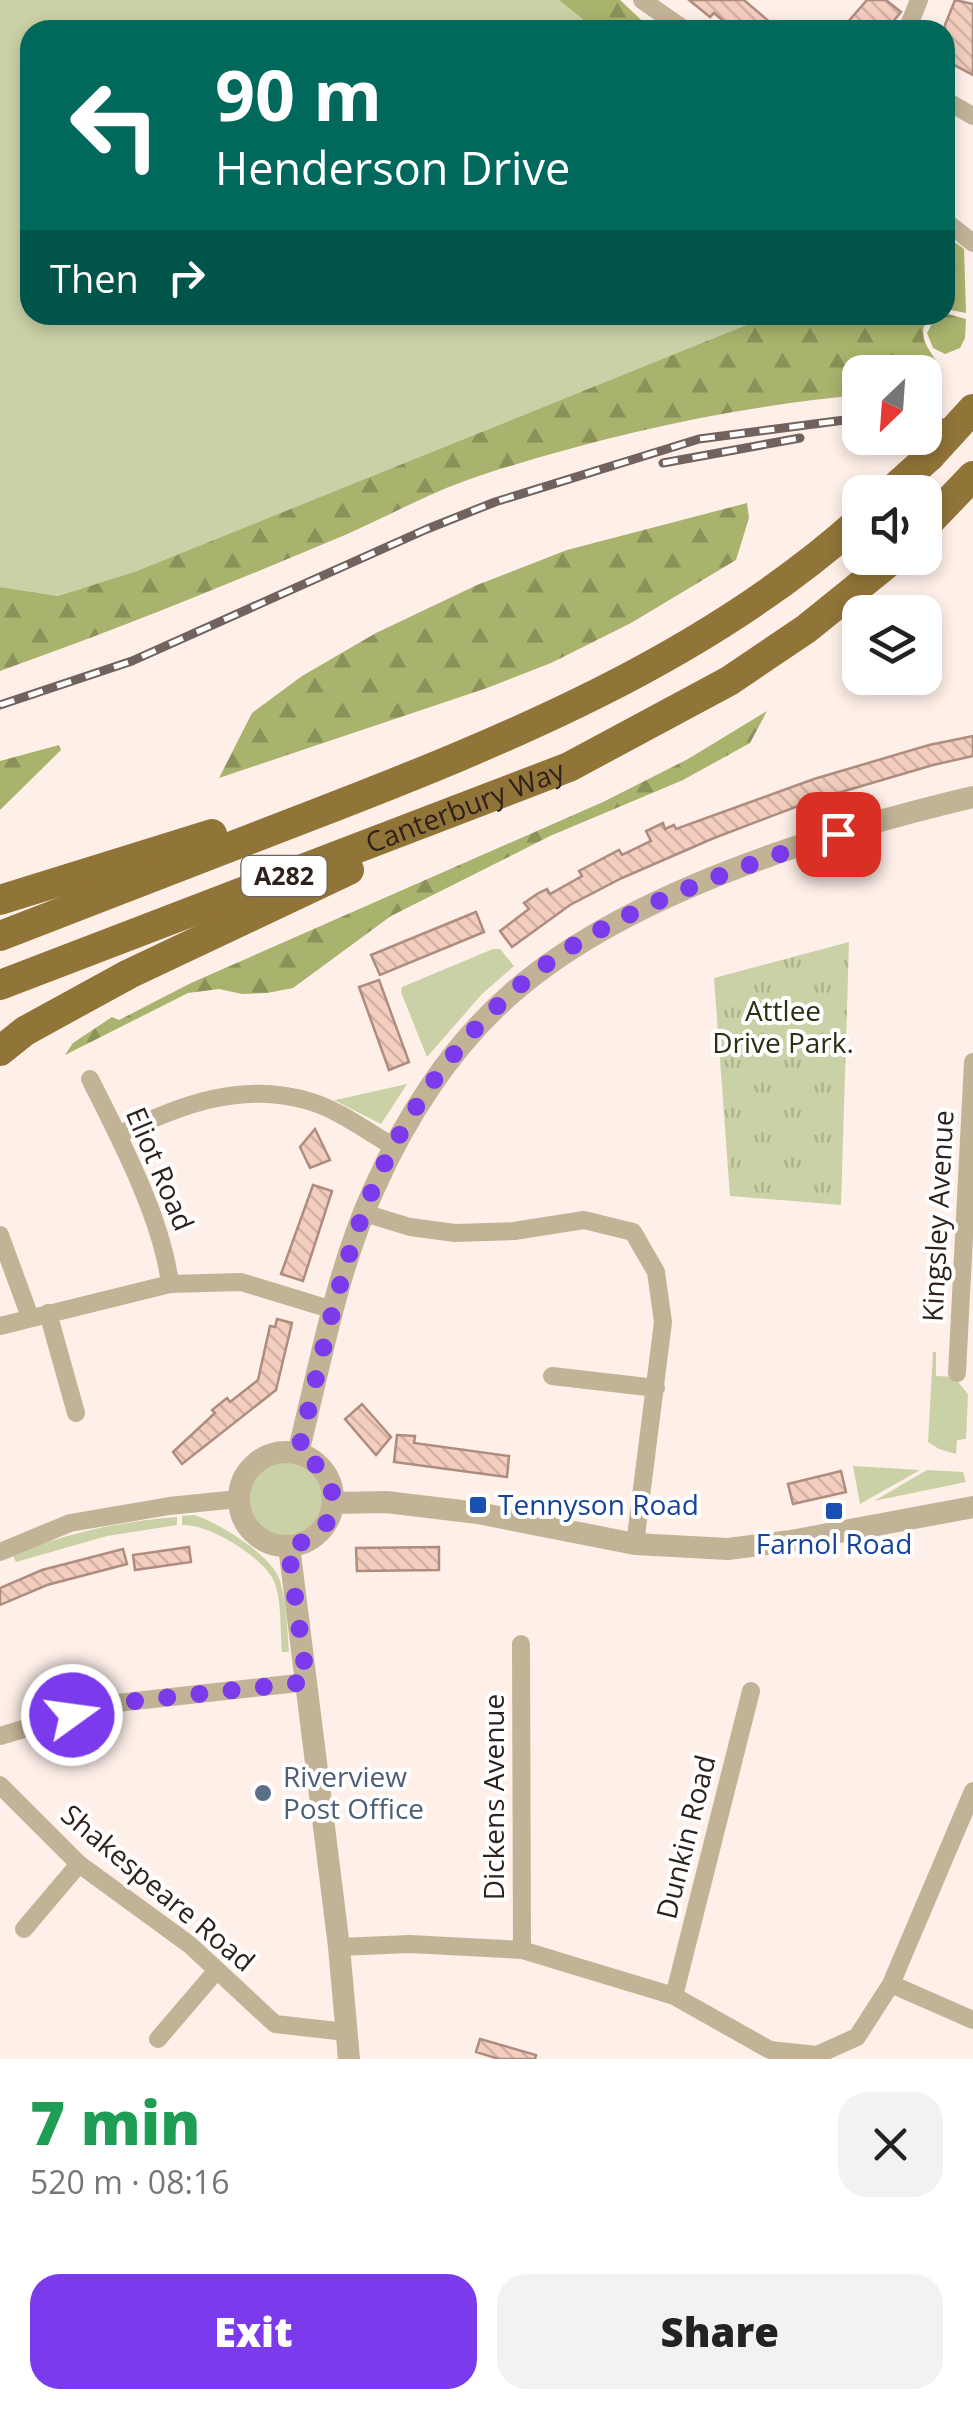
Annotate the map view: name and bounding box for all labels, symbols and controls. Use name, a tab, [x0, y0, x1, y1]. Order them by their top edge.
text: 90 m	[215, 46, 382, 142]
icon: left	[50, 60, 180, 190]
text: Henderson Drive	[215, 137, 570, 198]
icon: right	[159, 250, 214, 305]
text: Then	[50, 252, 139, 304]
north arrow	[842, 355, 942, 455]
map controls	[842, 355, 942, 695]
button: sound	[842, 475, 942, 575]
button: layers	[842, 595, 942, 695]
street label: Canterbury Way	[360, 750, 570, 861]
pin	[796, 792, 881, 877]
icon: arrive	[811, 807, 866, 862]
road number: A282	[242, 856, 326, 896]
park label: Attlee Drive Park.	[712, 991, 854, 1061]
street label: Eliot Road	[118, 1101, 204, 1236]
street label: Kingsley Avenue	[912, 1109, 962, 1323]
place label: Tennyson Road	[498, 1485, 699, 1523]
marker: Tennyson Road	[467, 1494, 489, 1516]
marker: Farnol Road	[823, 1500, 845, 1522]
place label: Farnol Road	[756, 1524, 912, 1562]
position arrow	[20, 1663, 124, 1767]
street label: Dickens Avenue	[474, 1694, 512, 1900]
street label: Dunkin Road	[646, 1751, 724, 1923]
place label: Riverview Post Office	[283, 1757, 424, 1827]
marker: Riverview Post Office	[252, 1782, 274, 1804]
street label: Shakespeare Road	[54, 1795, 263, 1979]
text: 7 min	[30, 2081, 200, 2163]
button: close	[838, 2092, 943, 2197]
text: 520 m · 08:16	[30, 2160, 229, 2203]
button: Exit	[30, 2274, 477, 2389]
button: Share	[497, 2274, 943, 2389]

